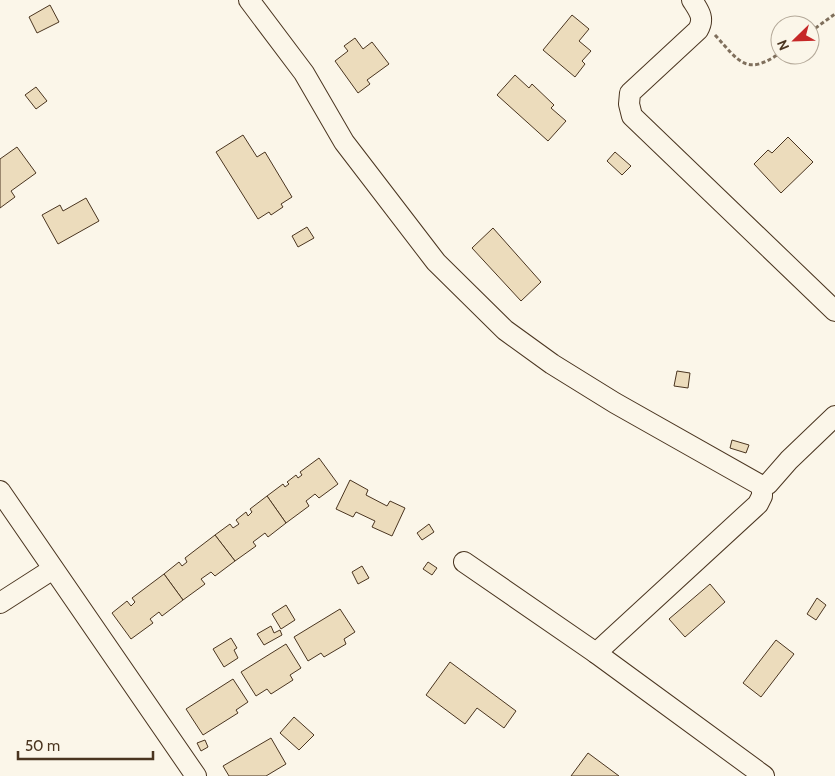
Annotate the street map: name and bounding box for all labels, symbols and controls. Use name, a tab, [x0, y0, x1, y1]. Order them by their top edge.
north arrow	[770, 15, 820, 65]
text: N	[773, 37, 793, 53]
scale bar	[18, 728, 152, 760]
text: 50 m	[25, 737, 60, 755]

